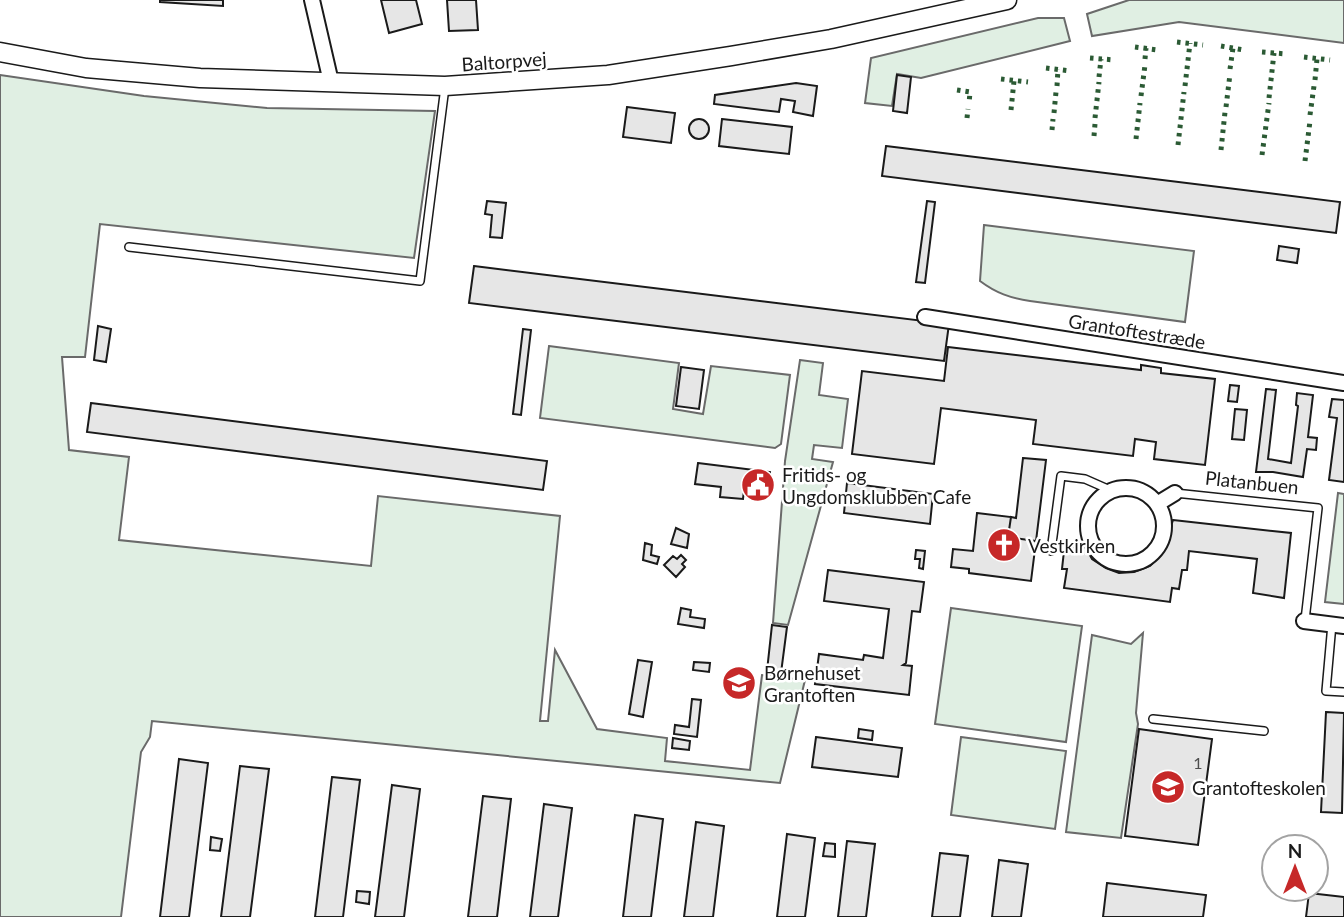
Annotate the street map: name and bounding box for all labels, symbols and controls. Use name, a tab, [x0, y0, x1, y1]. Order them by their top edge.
street label: Baltorpvej	[461, 47, 547, 75]
street label: Grantoftestræde	[1067, 309, 1207, 353]
place label: Fritids- og Ungdomsklubben Cafe	[782, 463, 971, 508]
public building icon: Fritids- og Ungdomsklubben Cafe	[739, 466, 777, 504]
street label: Platanbuen	[1204, 466, 1300, 498]
church icon: Vestkirken	[985, 526, 1023, 564]
place label: Vestkirken	[1028, 534, 1115, 557]
place label: Børnehuset Grantoften	[764, 661, 861, 706]
school or university icon: Børnehuset Grantoften	[720, 664, 758, 702]
house number: 1	[1193, 753, 1203, 772]
school or university icon: Grantofteskolen	[1149, 768, 1187, 806]
place label: Grantofteskolen	[1192, 776, 1326, 799]
north arrow	[1260, 833, 1330, 903]
text: N	[1288, 839, 1302, 862]

